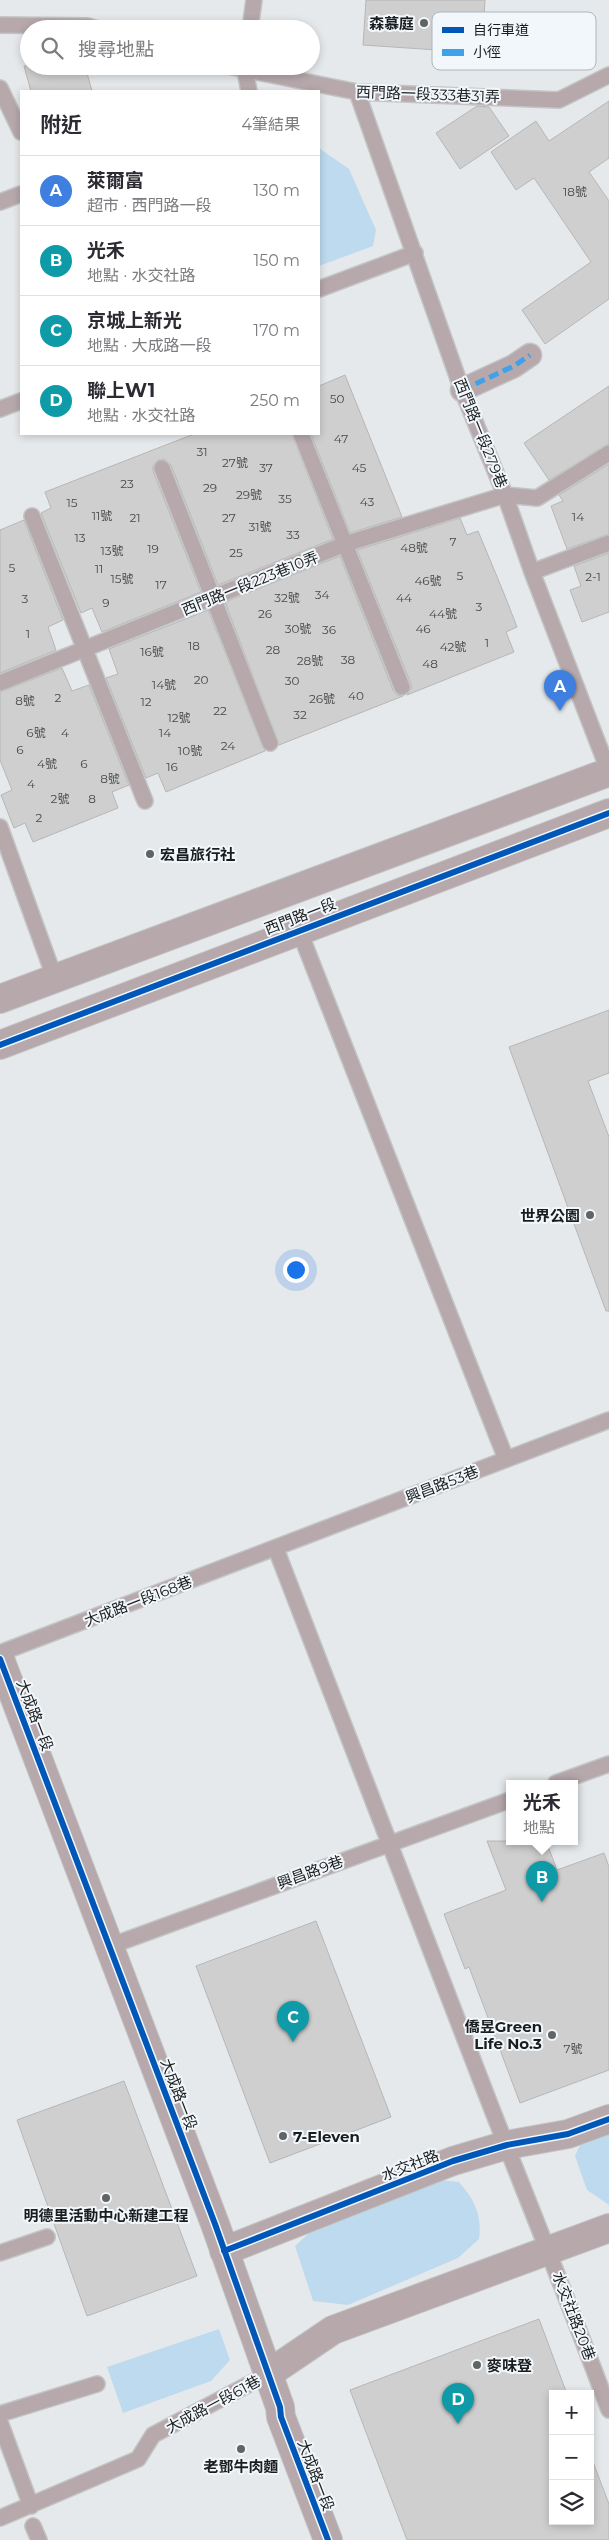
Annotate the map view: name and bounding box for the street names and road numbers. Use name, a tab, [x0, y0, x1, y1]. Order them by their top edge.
street label: 西門路一段333巷31弄	[356, 82, 500, 106]
street label: 西門路一段279巷	[450, 375, 512, 491]
street label: 西門路一段223巷10弄	[179, 547, 321, 619]
street label: 西門路一段	[262, 894, 338, 938]
street label: 興昌路53巷	[403, 1461, 481, 1507]
street label: 大成路一段168巷	[81, 1572, 195, 1630]
street label: 大成路一段	[13, 1677, 57, 1753]
street label: 興昌路9巷	[274, 1851, 346, 1893]
street label: 大成路一段	[157, 2056, 201, 2132]
street label: 水交社路	[379, 2145, 441, 2185]
street label: 水交社路20巷	[548, 2269, 600, 2363]
street label: 大成路一段61巷	[162, 2371, 264, 2437]
street label: 大成路一段	[294, 2437, 338, 2513]

